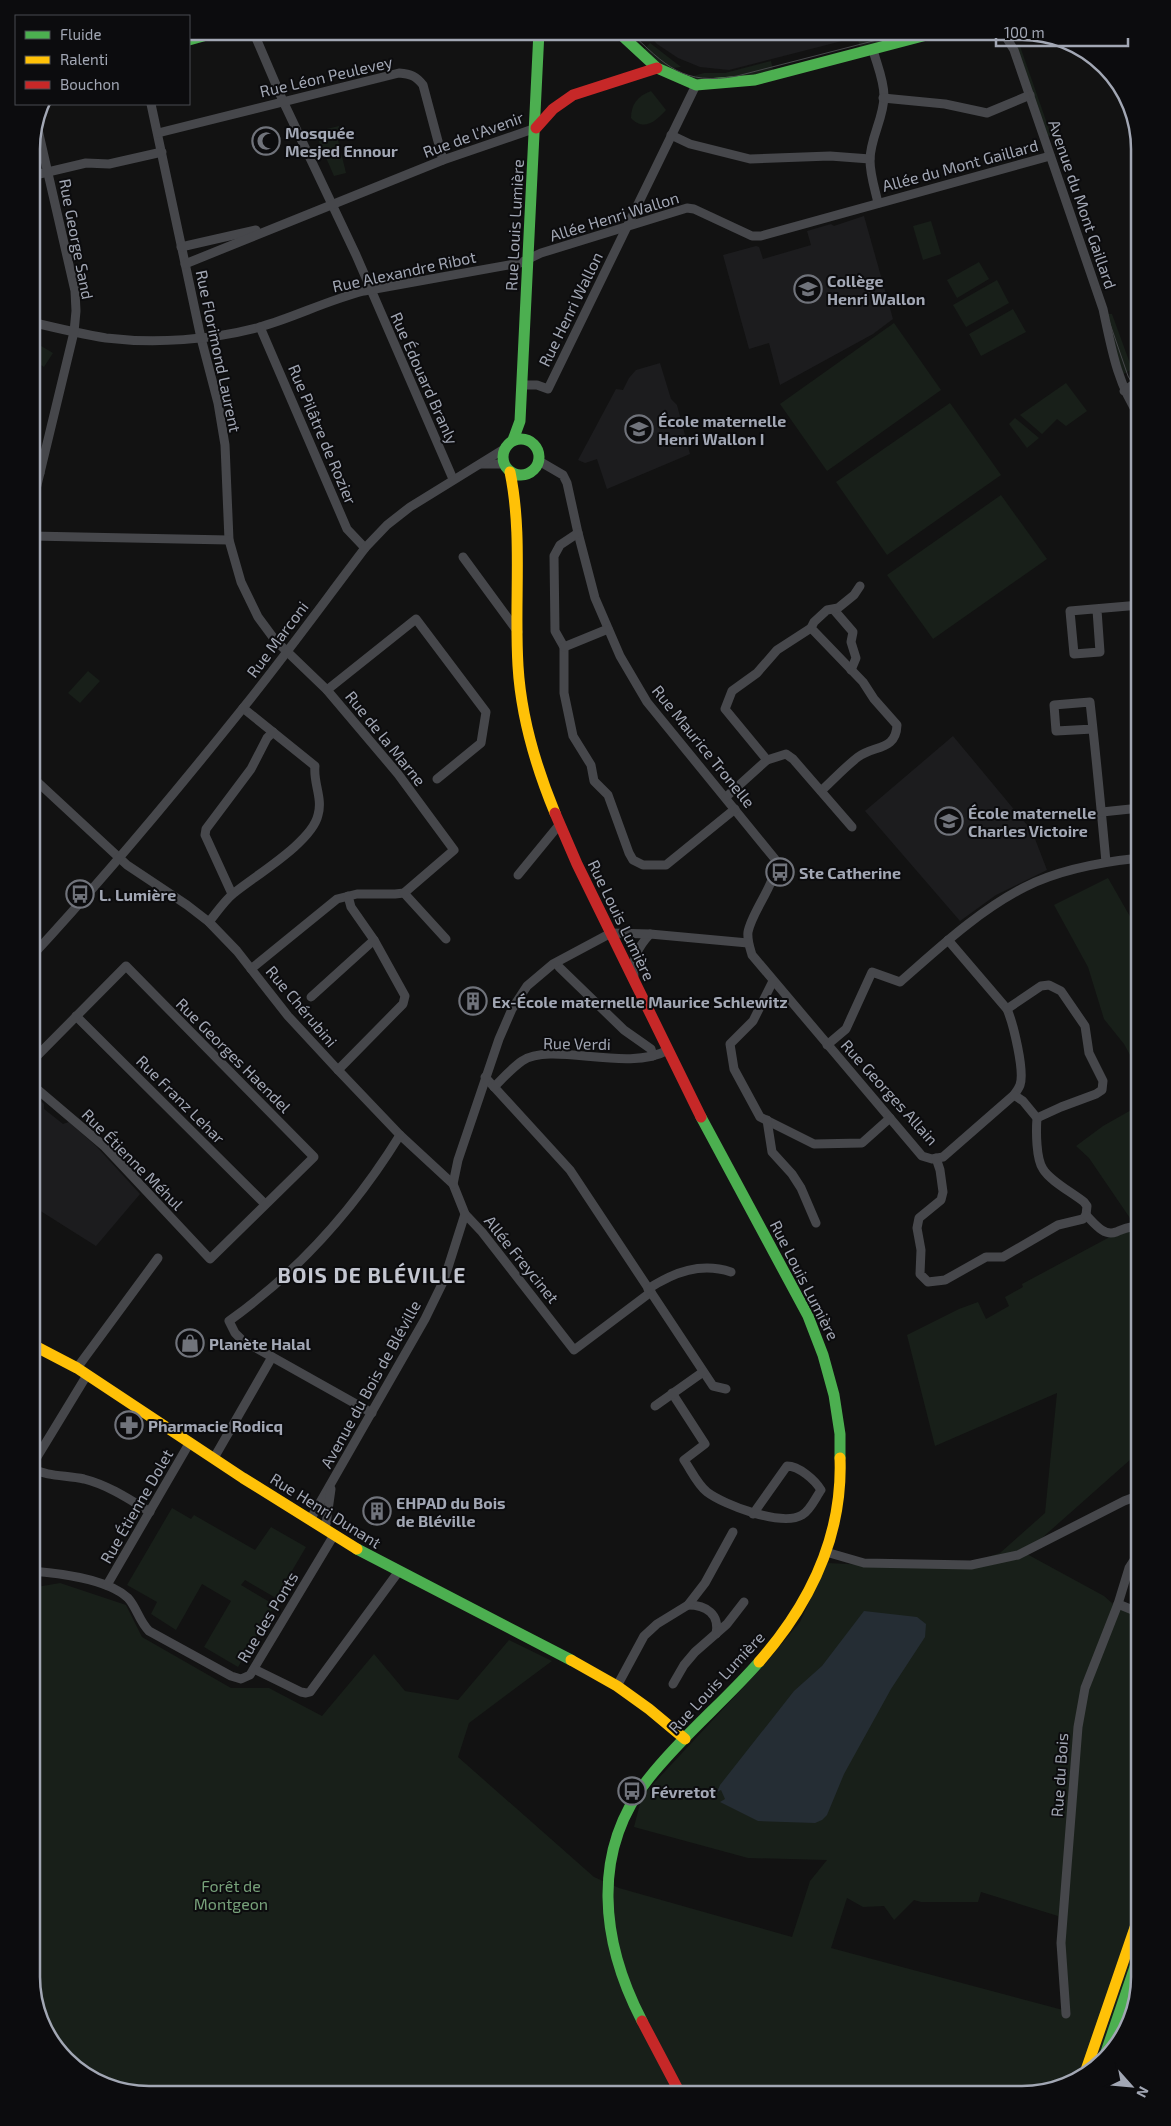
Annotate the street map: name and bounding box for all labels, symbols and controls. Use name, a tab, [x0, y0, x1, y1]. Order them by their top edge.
legend	[15, 15, 190, 105]
scale bar	[996, 15, 1128, 47]
text: 100 m	[1004, 23, 1045, 41]
text: Fluide	[60, 25, 101, 43]
text: Ralenti	[60, 50, 108, 68]
street label: Rue Léon Peulevey	[258, 51, 395, 101]
text: Bouchon	[60, 75, 120, 93]
street label: Rue de l'Avenir	[420, 107, 527, 161]
street label: Avenue du Mont Gaillard	[1045, 117, 1121, 291]
place label: Mosquée Mesjed Ennour	[285, 123, 398, 160]
mosque icon: Mosquée Mesjed Ennour	[251, 126, 281, 156]
street label: Allée du Mont Gaillard	[880, 135, 1040, 195]
street label: Rue Louis Lumière	[501, 159, 527, 291]
street label: Rue George Sand	[56, 177, 98, 301]
street label: Allée Henri Wallon	[547, 187, 681, 245]
street label: Rue Alexandre Ribot	[330, 246, 478, 296]
street label: Rue Henri Wallon	[534, 249, 606, 369]
street label: Rue Florimond Laurent	[193, 268, 245, 434]
place label: Collège Henri Wallon	[827, 271, 925, 308]
school or university icon: Collège Henri Wallon	[793, 274, 823, 304]
street label: Rue Édouard Branly	[387, 309, 463, 447]
street label: Rue Pilâtre de Rozier	[285, 361, 361, 507]
place label: École maternelle Henri Wallon I	[658, 411, 786, 448]
school or university icon: École maternelle Henri Wallon I	[624, 414, 654, 444]
street label: Rue Marconi	[242, 597, 312, 681]
street label: Rue Maurice Tronelle	[649, 681, 759, 811]
street label: Rue de la Marne	[342, 687, 430, 789]
place label: École maternelle Charles Victoire	[968, 803, 1096, 840]
school or university icon: École maternelle Charles Victoire	[934, 806, 964, 836]
street label: Rue Louis Lumière	[585, 857, 659, 983]
bus stop icon: Ste Catherine	[765, 857, 795, 887]
place label: Ste Catherine	[799, 863, 901, 882]
bus stop icon: L. Lumière	[65, 879, 95, 909]
place label: L. Lumière	[99, 885, 176, 904]
street label: Rue Chérubini	[263, 962, 341, 1050]
building icon: Ex-École maternelle Maurice Schlewitz	[458, 986, 488, 1016]
place label: Ex-École maternelle Maurice Schlewitz	[492, 992, 788, 1011]
street label: Rue Georges Haendel	[173, 994, 295, 1116]
street label: Rue Verdi	[543, 1033, 611, 1053]
street label: Rue Georges Allain	[838, 1035, 942, 1149]
street label: Rue Franz Lehar	[133, 1051, 230, 1148]
street label: Rue Étienne Méhul	[78, 1104, 188, 1214]
street label: Allée Freycinet	[481, 1211, 563, 1307]
street label: Rue Louis Lumière	[767, 1217, 843, 1343]
district label: BOIS DE BLÉVILLE	[278, 1262, 466, 1287]
street label: Avenue du Bois de Bléville	[316, 1297, 424, 1471]
shop icon: Planète Halal	[175, 1328, 205, 1358]
place label: Planète Halal	[209, 1334, 311, 1353]
pharmacy icon: Pharmacie Rodicq	[114, 1410, 144, 1440]
place label: Pharmacie Rodicq	[148, 1416, 283, 1435]
street label: Rue Étienne Dolet	[96, 1446, 176, 1566]
street label: Rue Henri Dunant	[267, 1468, 385, 1552]
place label: EHPAD du Bois de Bléville	[396, 1493, 506, 1530]
building icon: EHPAD du Bois de Bléville	[362, 1496, 392, 1526]
street label: Rue des Ponts	[232, 1568, 302, 1666]
street label: Rue Louis Lumière	[664, 1627, 768, 1737]
street label: Rue du Bois	[1047, 1732, 1071, 1818]
bus stop icon: Févretot	[617, 1776, 647, 1806]
place label: Févretot	[651, 1782, 716, 1801]
park label: Forêt de Montgeon	[194, 1876, 268, 1913]
north arrow	[1106, 2061, 1156, 2111]
text: N	[1133, 2084, 1153, 2100]

